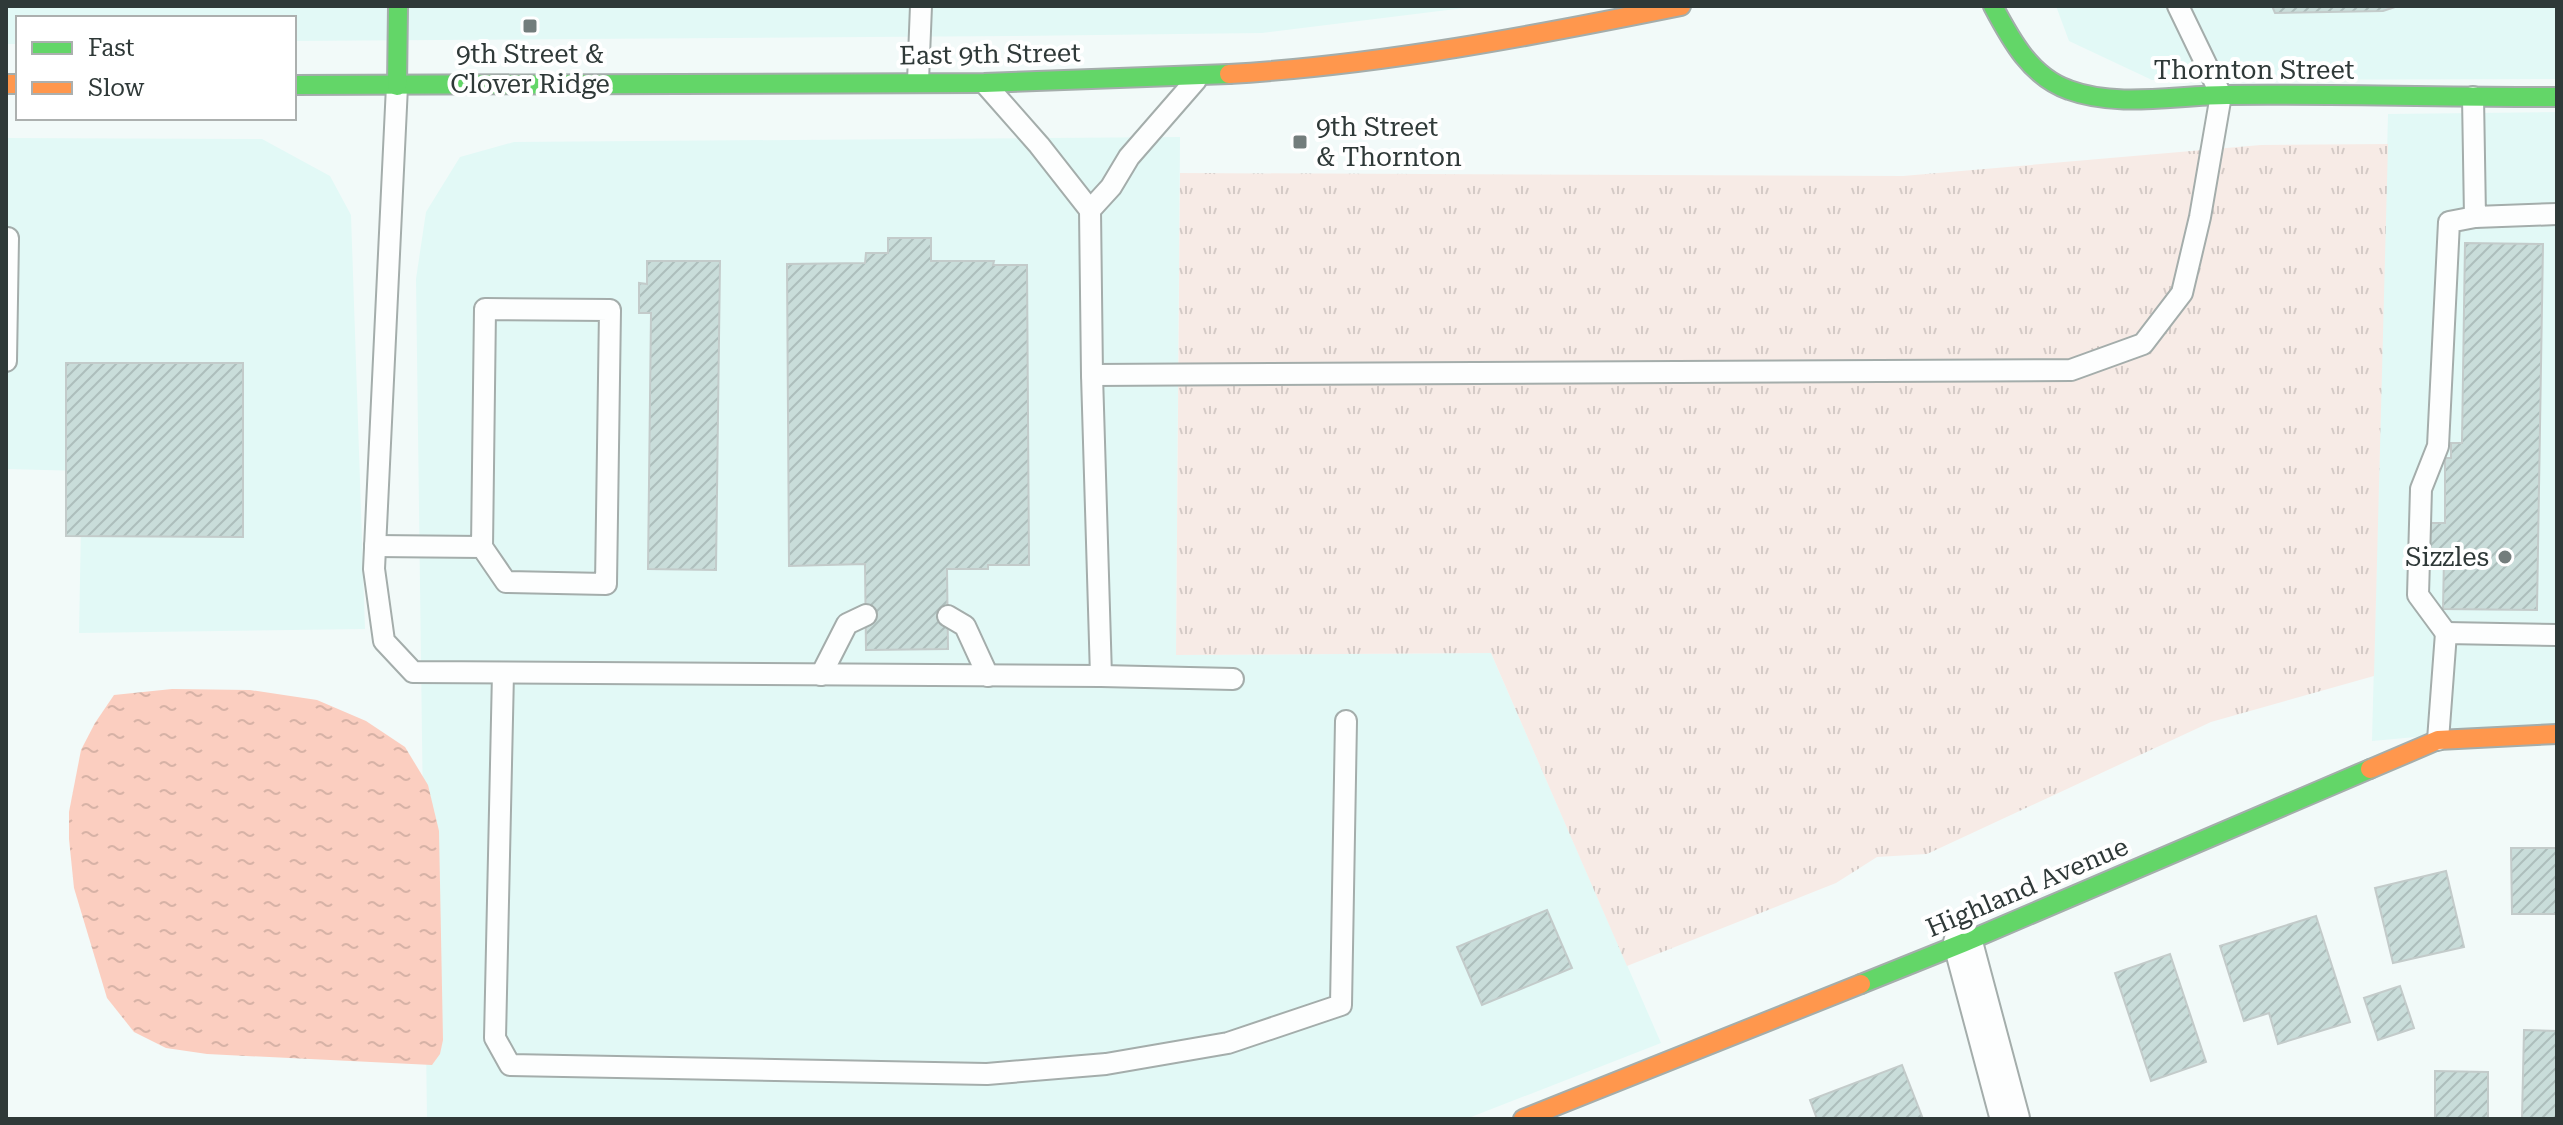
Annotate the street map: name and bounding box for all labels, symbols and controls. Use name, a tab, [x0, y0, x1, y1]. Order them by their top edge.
legend	[16, 16, 296, 120]
marker: 9th Street & Clover Ridge	[521, 17, 539, 35]
text: Fast	[88, 34, 135, 62]
street label: East 9th Street	[899, 37, 1081, 71]
place label: 9th Street & Clover Ridge	[450, 39, 610, 99]
street label: Thornton Street	[2154, 55, 2355, 85]
text: Slow	[88, 74, 145, 102]
place label: 9th Street & Thornton	[1316, 112, 1462, 172]
marker: 9th Street & Thornton	[1291, 133, 1309, 151]
place label: Sizzles	[2405, 542, 2489, 572]
marker: Sizzles	[2496, 548, 2514, 566]
street label: Highland Avenue	[1922, 831, 2132, 943]

